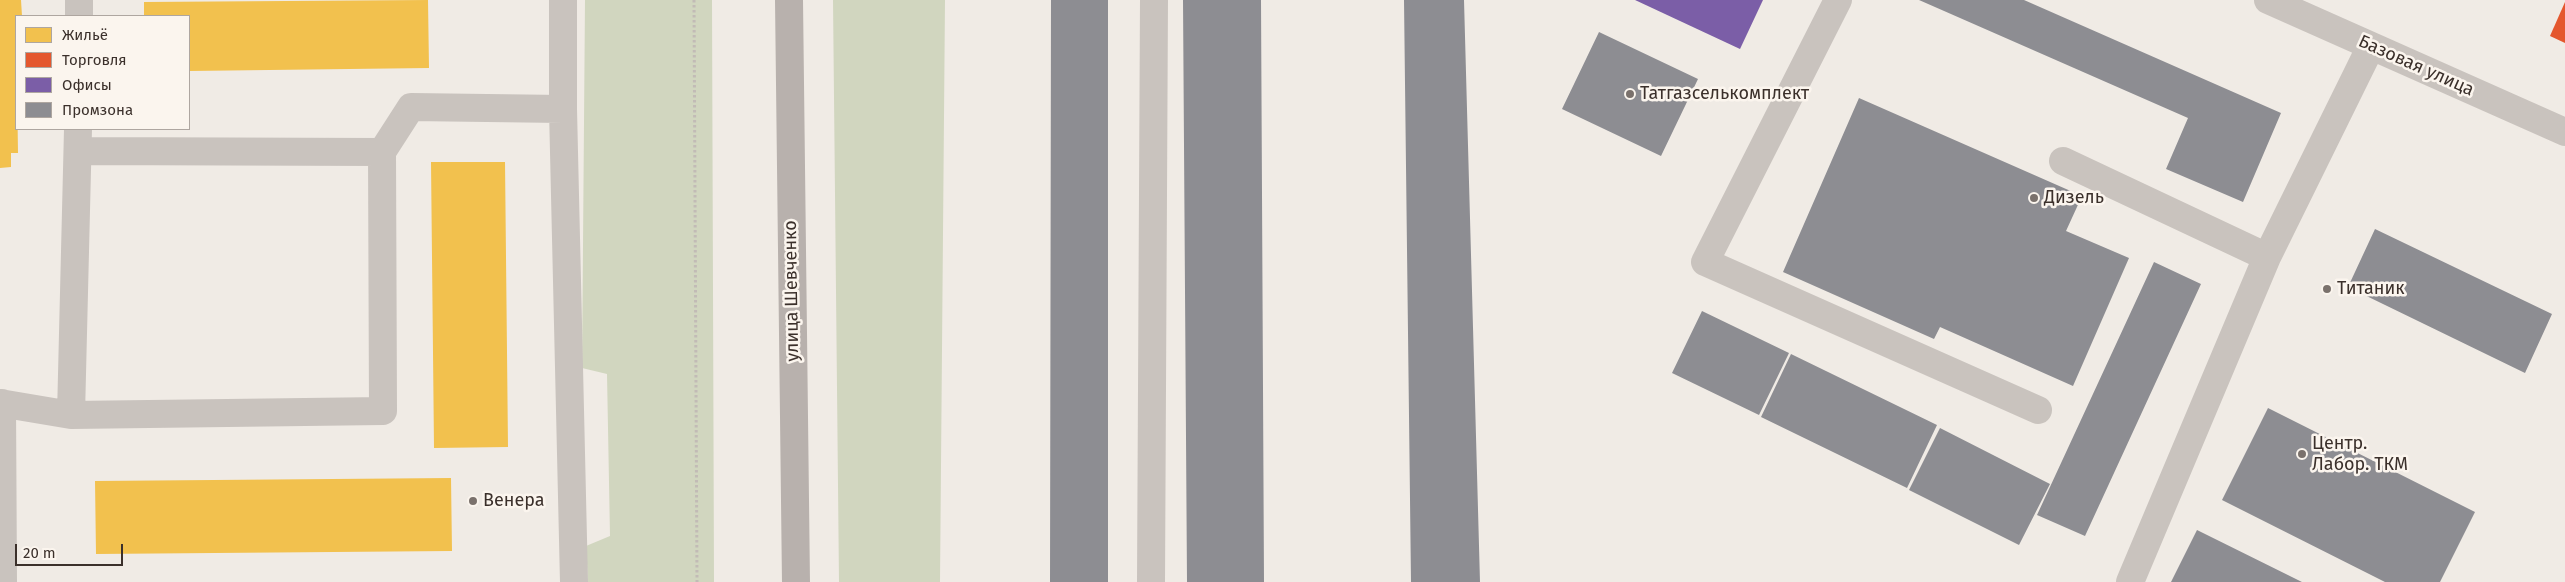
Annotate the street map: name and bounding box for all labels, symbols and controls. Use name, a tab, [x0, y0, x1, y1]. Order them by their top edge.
legend	[15, 15, 190, 130]
text: Жильё	[62, 26, 108, 44]
street label: Базовая улица	[2355, 31, 2477, 101]
text: Торговля	[62, 51, 127, 69]
text: Офисы	[62, 76, 112, 94]
place label: Татгазселькомплект	[1640, 83, 1809, 105]
marker: Татгазселькомплект	[1624, 88, 1636, 100]
text: Промзона	[62, 101, 133, 119]
place label: Дизель	[2044, 187, 2104, 209]
marker: Дизель	[2028, 192, 2040, 204]
street label: улица Шевченко	[780, 220, 804, 362]
place label: Титаник	[2337, 278, 2405, 300]
marker: Титаник	[2321, 283, 2333, 295]
place label: Центр. Лабор. ТКМ	[2312, 433, 2408, 476]
marker: Центр. Лабор. ТКМ	[2296, 448, 2308, 460]
place label: Венера	[483, 490, 545, 512]
marker: Венера	[467, 495, 479, 507]
scale bar	[18, 534, 125, 566]
text: 20 m	[23, 544, 56, 562]

